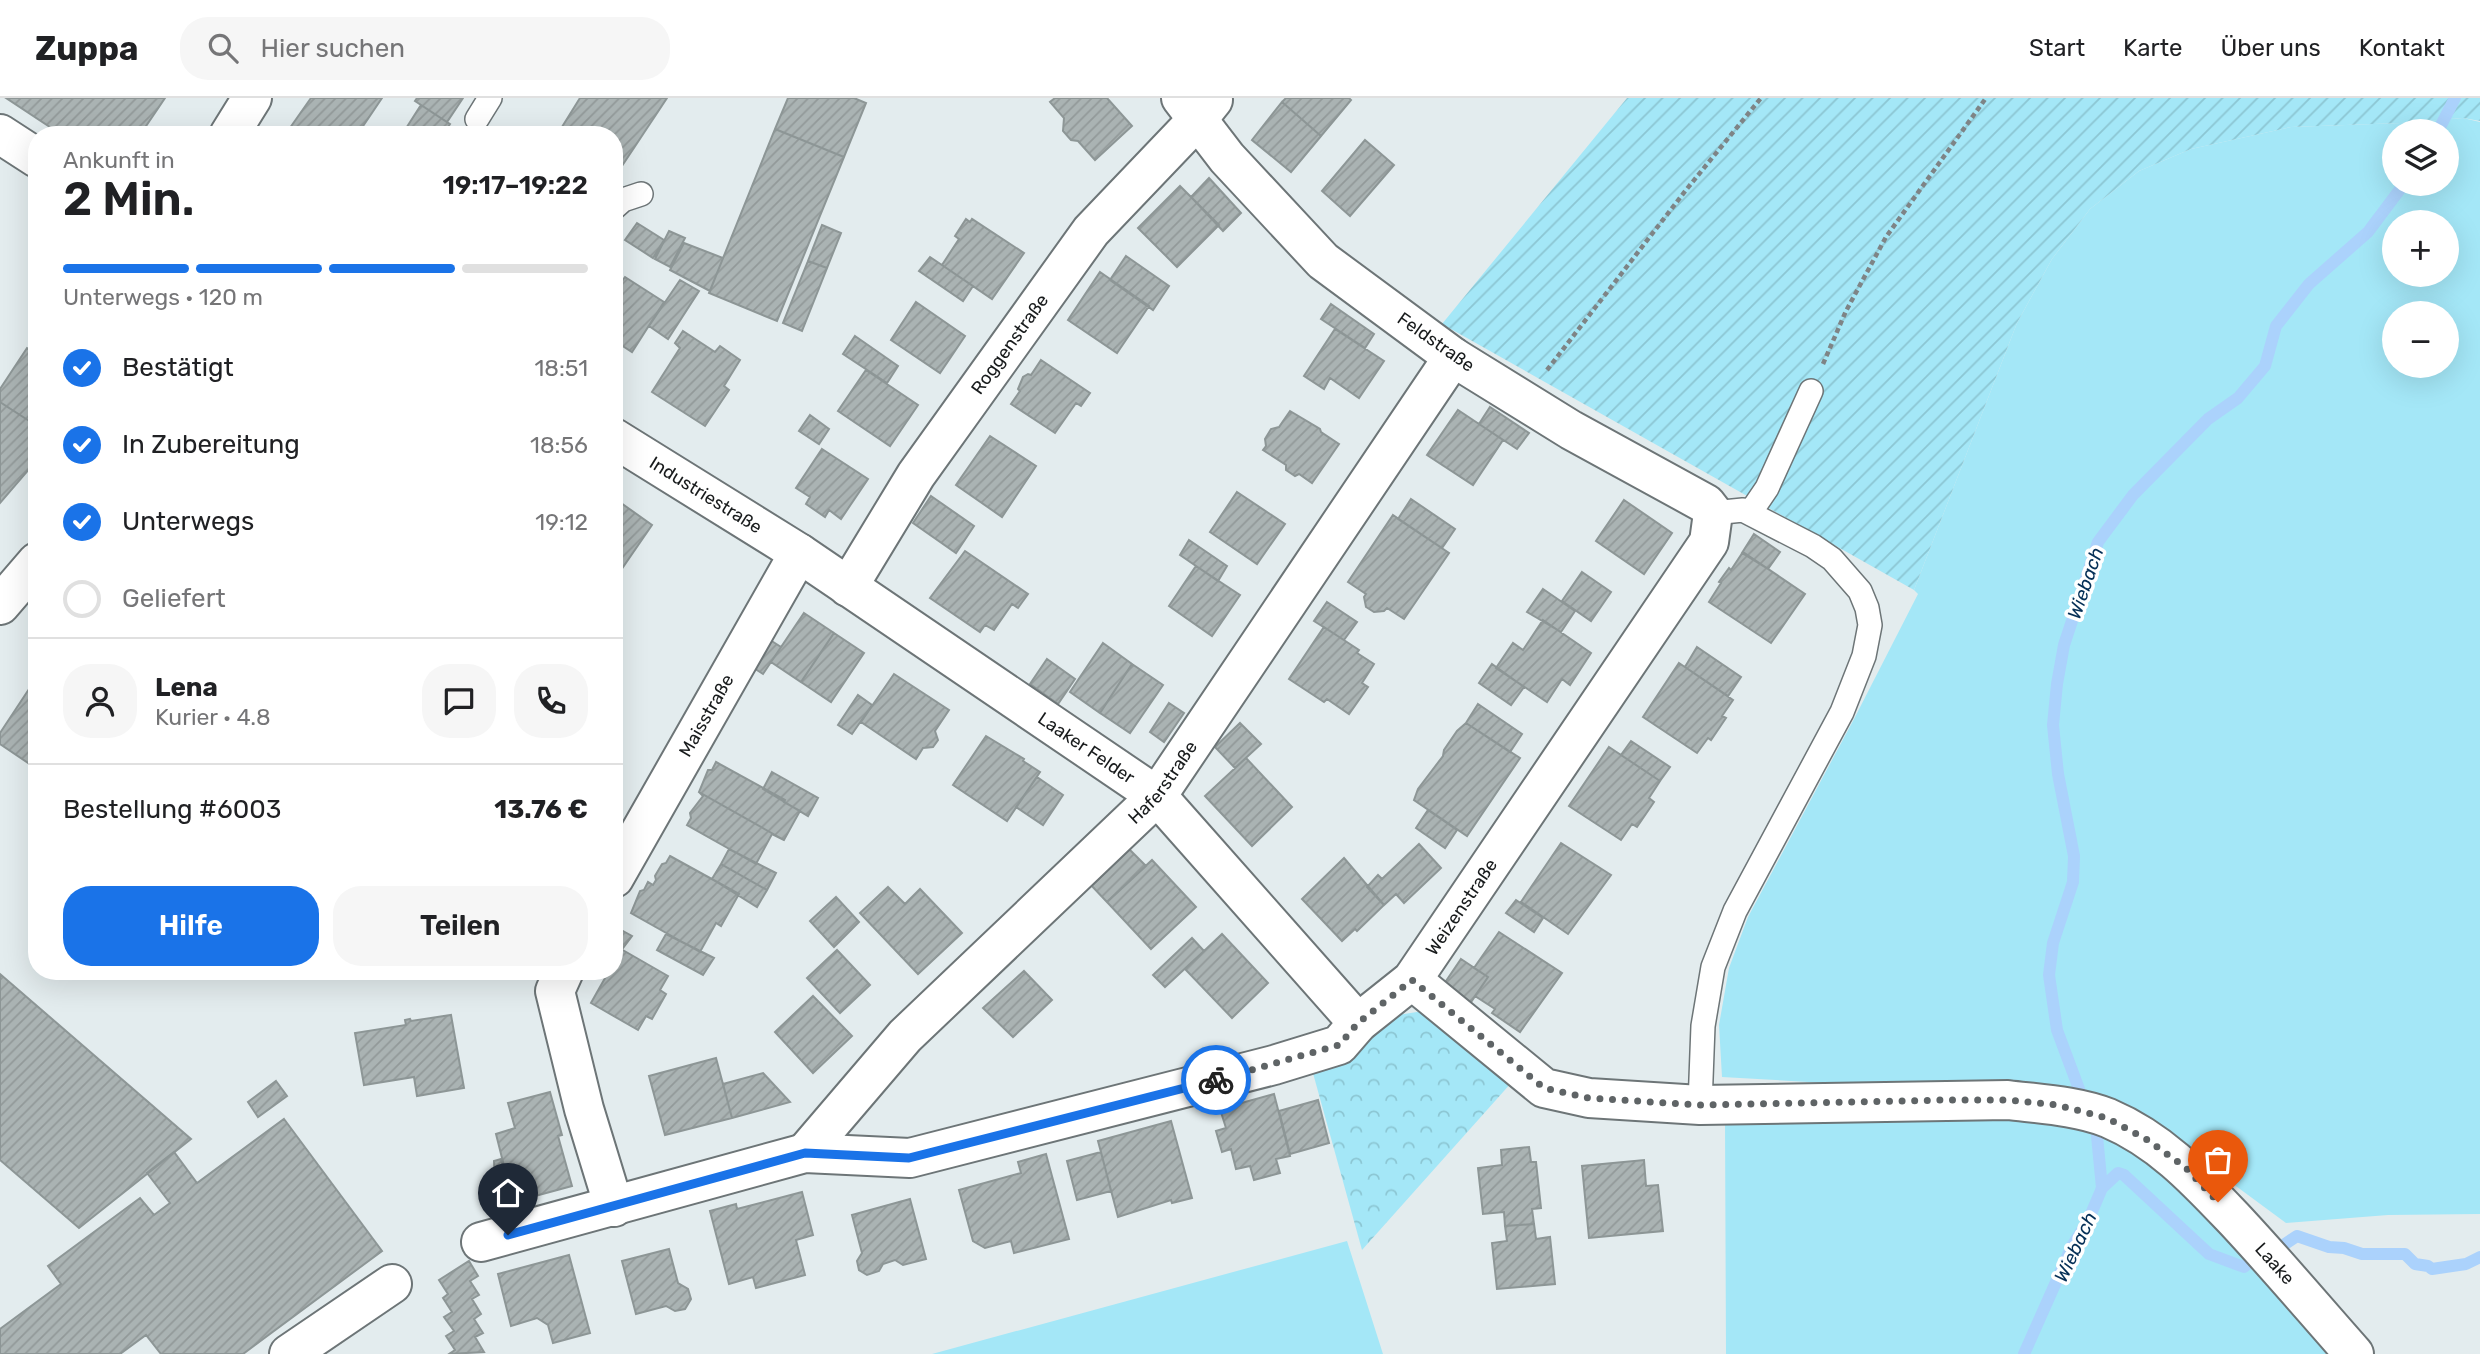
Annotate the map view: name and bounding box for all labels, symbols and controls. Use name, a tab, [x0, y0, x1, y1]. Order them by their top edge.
search box	[180, 17, 670, 80]
text: Zuppa	[35, 29, 138, 68]
icon: search	[204, 29, 242, 67]
text: Hier suchen	[260, 33, 405, 64]
text: Start	[2029, 34, 2085, 62]
text: Karte	[2123, 34, 2183, 62]
text: Über uns	[2221, 34, 2321, 62]
text: Kontakt	[2359, 34, 2445, 62]
map controls	[2382, 119, 2459, 378]
button: layers	[2382, 119, 2459, 196]
text: Ankunft in	[63, 146, 175, 174]
text: 19:17–19:22	[442, 170, 588, 201]
text: 2 Min.	[63, 172, 194, 227]
button: +	[2382, 210, 2459, 287]
text: Unterwegs · 120 m	[63, 283, 263, 311]
street label: Roggenstraße	[966, 290, 1053, 399]
button: −	[2382, 301, 2459, 378]
street label: Feldstraße	[1393, 307, 1479, 377]
icon: check	[63, 349, 101, 387]
text: Bestätigt	[122, 352, 234, 383]
text: 18:51	[534, 354, 588, 382]
icon: check	[63, 426, 101, 464]
text: In Zubereitung	[122, 429, 300, 460]
text: 18:56	[530, 431, 588, 459]
street label: Industriestraße	[645, 452, 766, 538]
icon: check	[63, 503, 101, 541]
text: Unterwegs	[122, 506, 254, 537]
text: 19:12	[535, 508, 588, 536]
water label: Wiebach	[2062, 544, 2109, 622]
text: Geliefert	[122, 583, 226, 614]
button: person	[63, 664, 137, 738]
button: chat	[422, 664, 496, 738]
button: phone	[514, 664, 588, 738]
street label: Maisstraße	[674, 670, 739, 761]
text: Lena	[155, 672, 218, 703]
text: Kurier · 4.8	[155, 703, 271, 731]
street label: Laaker Felder	[1034, 707, 1139, 789]
street label: Haferstraße	[1123, 737, 1202, 829]
text: Bestellung #6003	[63, 794, 281, 825]
text: 13.76 €	[494, 794, 588, 825]
street label: Weizenstraße	[1421, 855, 1502, 960]
button: Hilfe	[63, 886, 319, 966]
button: Teilen	[333, 886, 588, 966]
courier	[1181, 1045, 1251, 1115]
icon: bike	[1197, 1061, 1235, 1099]
pin	[2188, 1130, 2248, 1202]
icon: bag	[2199, 1141, 2237, 1179]
pin	[478, 1163, 538, 1235]
icon: home	[489, 1174, 527, 1212]
water label: Wiebach	[2049, 1208, 2102, 1286]
street label: Laake	[2250, 1238, 2299, 1289]

